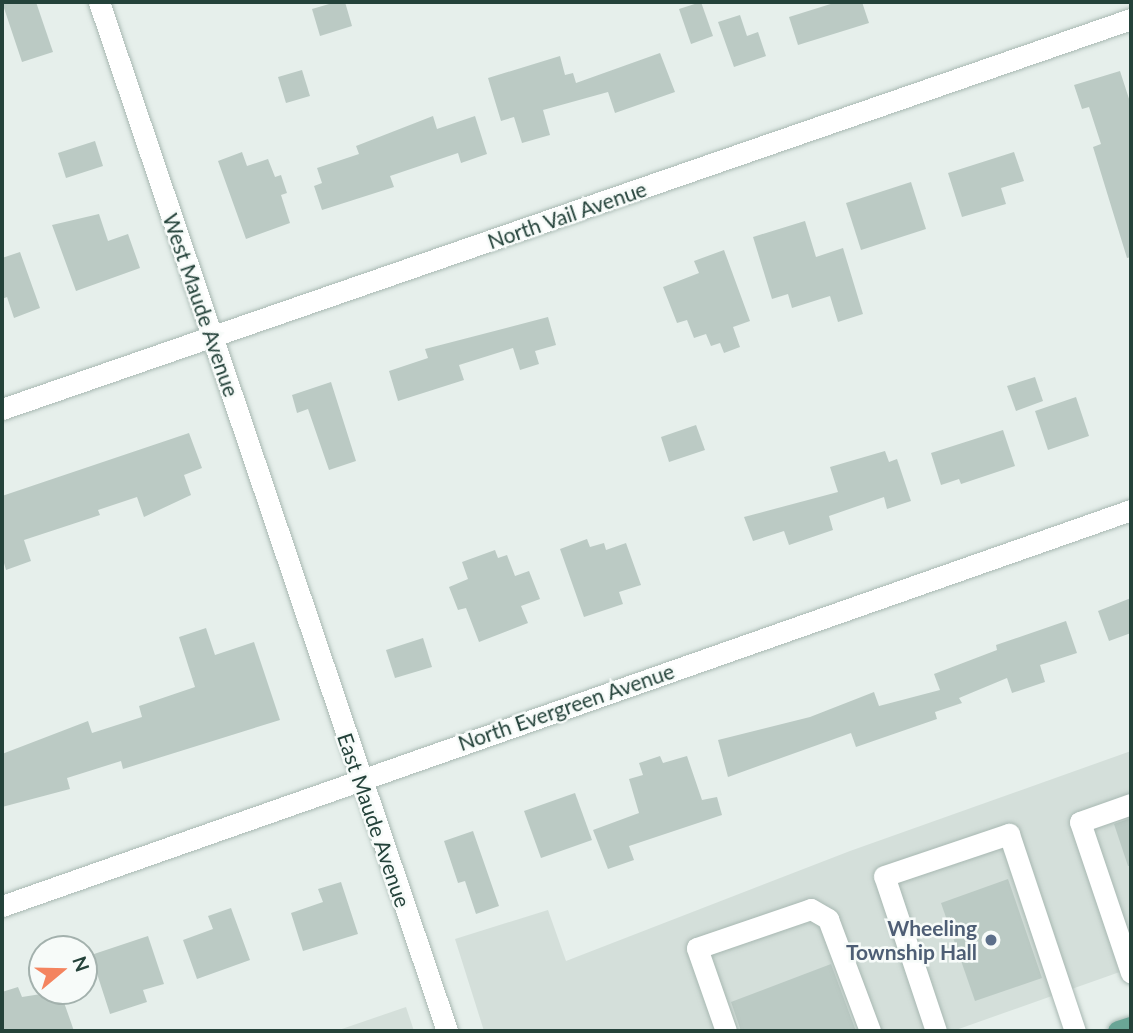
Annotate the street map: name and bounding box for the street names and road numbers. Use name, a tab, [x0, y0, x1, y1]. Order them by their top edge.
street label: North Vail Avenue	[484, 176, 650, 254]
street label: West Maude Avenue	[158, 210, 244, 400]
street label: North Evergreen Avenue	[454, 658, 678, 756]
street label: East Maude Avenue	[332, 729, 416, 911]

